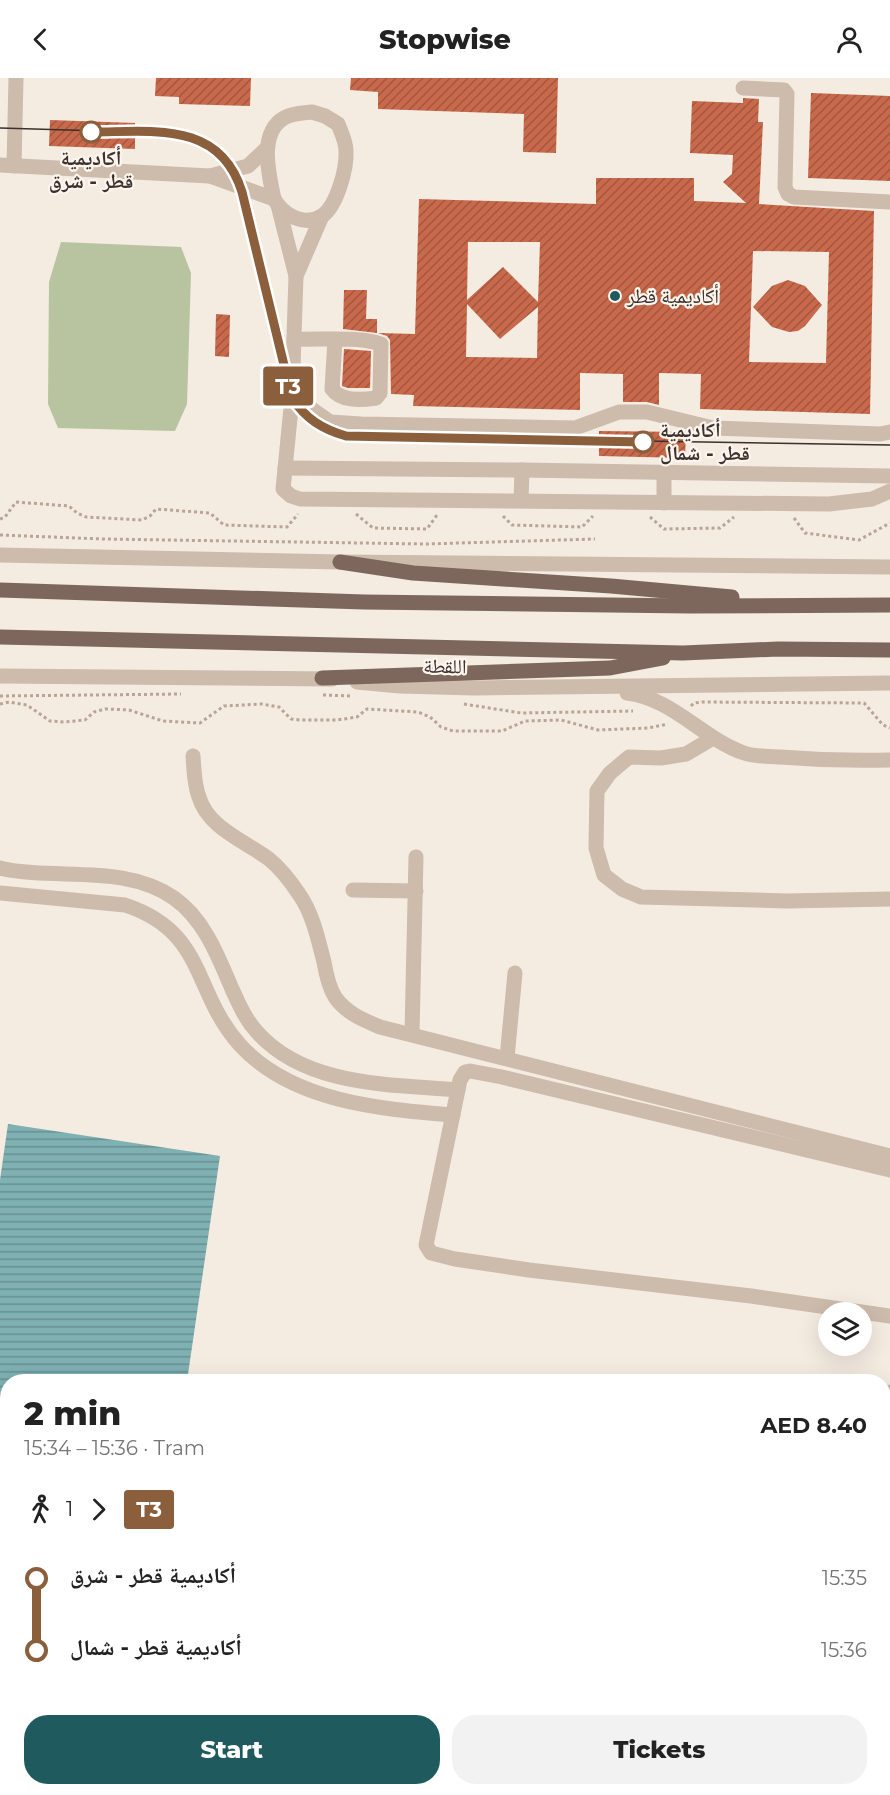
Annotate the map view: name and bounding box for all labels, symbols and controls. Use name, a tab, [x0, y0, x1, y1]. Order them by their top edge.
icon: back	[24, 23, 57, 56]
text: Stopwise	[379, 23, 511, 56]
icon: person	[833, 23, 866, 56]
marker: أكاديمية قطر - شرق	[80, 121, 102, 143]
place label: أكاديمية قطر - شرق	[49, 145, 133, 193]
place label: أكاديمية قطر	[626, 284, 719, 308]
marker: أكاديمية قطر	[608, 289, 622, 303]
line badge: T3	[261, 366, 315, 406]
text: T3	[275, 374, 301, 399]
place label: أكاديمية قطر - شمال	[660, 417, 750, 465]
marker: أكاديمية قطر - شمال	[632, 431, 654, 453]
street label: اللقطة	[423, 654, 467, 678]
map controls	[818, 1302, 872, 1356]
button: layers	[818, 1302, 872, 1356]
text: 2 min	[24, 1393, 121, 1433]
text: AED 8.40	[760, 1412, 867, 1439]
text: 15:34 – 15:36 · Tram	[24, 1436, 205, 1460]
icon: walk	[24, 1493, 57, 1526]
icon: forward	[82, 1493, 115, 1526]
text: 1	[66, 1497, 73, 1521]
text: T3	[136, 1497, 162, 1522]
text: أكاديمية قطر - شرق	[70, 1562, 236, 1589]
text: 15:35	[822, 1566, 867, 1590]
text: أكاديمية قطر - شمال	[70, 1634, 242, 1661]
text: 15:36	[821, 1638, 867, 1662]
button: Start	[24, 1715, 440, 1784]
button: Tickets	[452, 1715, 867, 1784]

